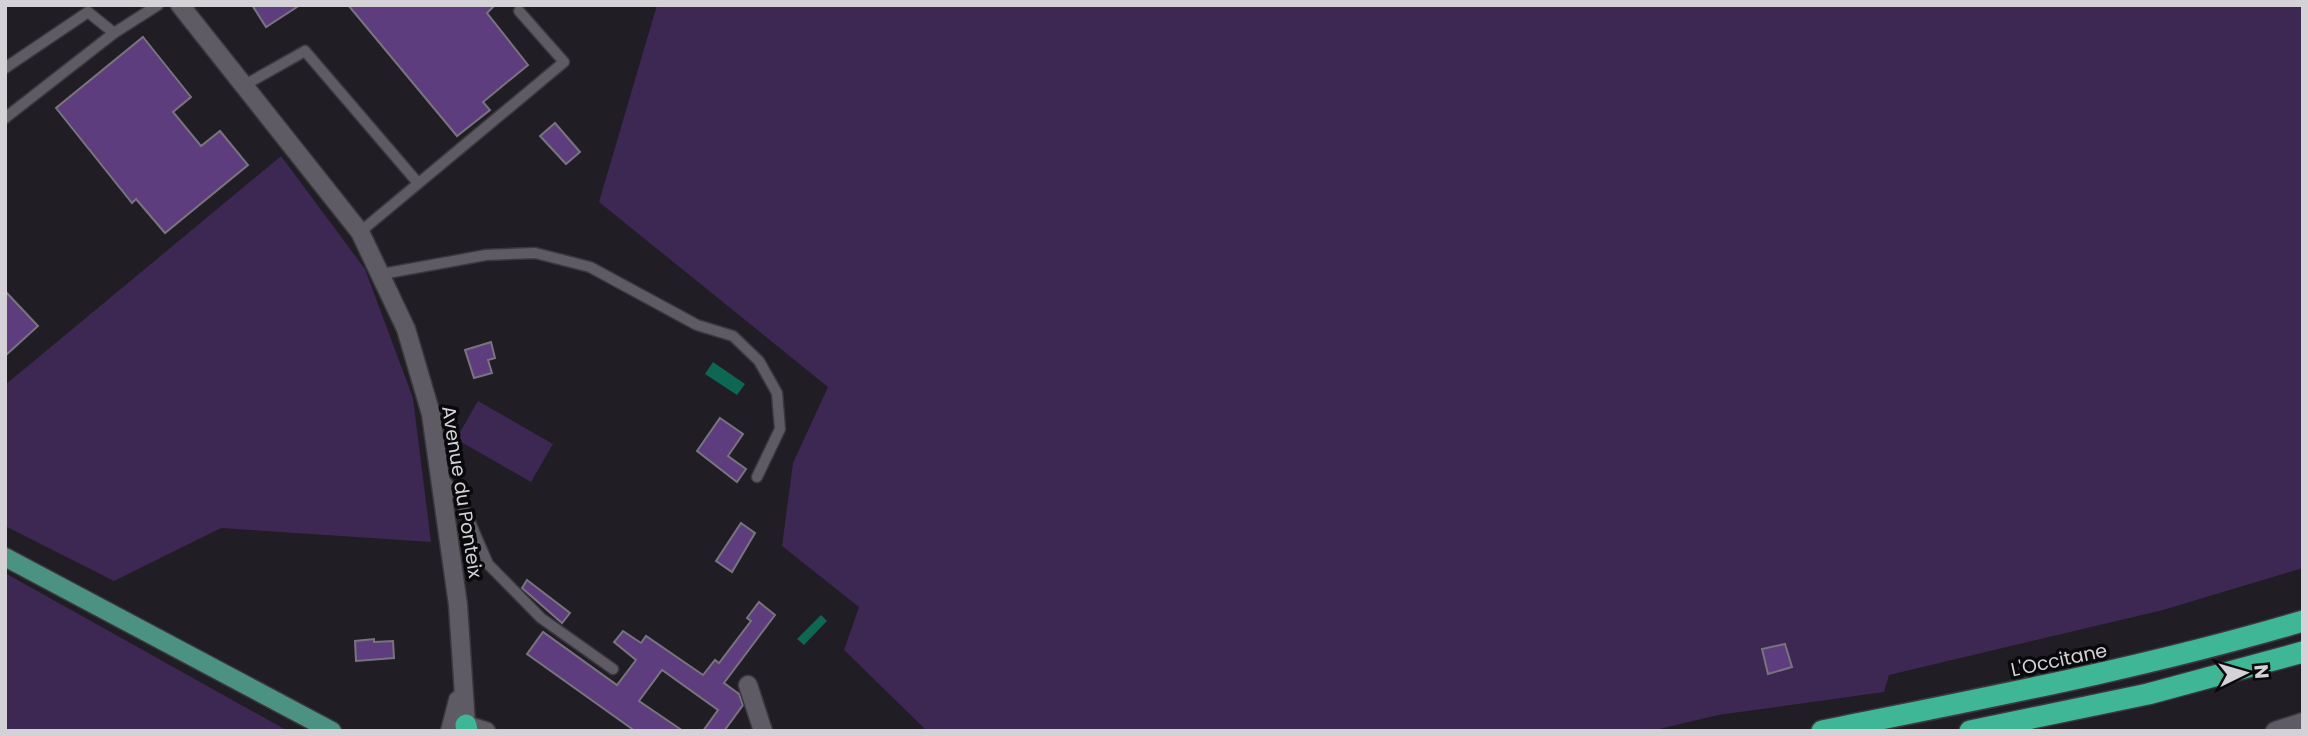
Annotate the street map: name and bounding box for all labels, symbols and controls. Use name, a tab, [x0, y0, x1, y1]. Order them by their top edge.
street label: Avenue du Ponteix	[435, 404, 489, 580]
street label: L'Occitane	[2008, 637, 2110, 683]
north arrow	[2210, 638, 2280, 708]
text: N	[2247, 663, 2276, 680]

